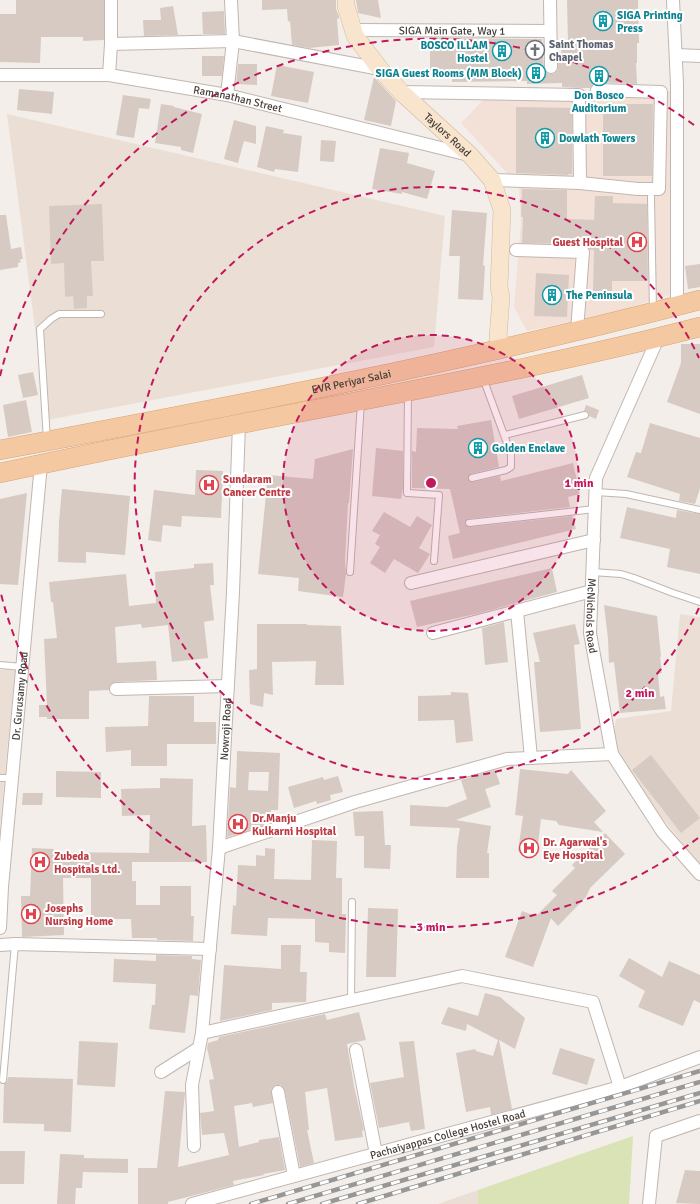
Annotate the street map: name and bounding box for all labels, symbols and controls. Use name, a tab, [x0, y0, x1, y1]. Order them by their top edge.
place label: SIGA Printing Press	[617, 9, 683, 35]
building icon: SIGA Printing Press	[592, 10, 614, 32]
street label: SIGA Main Gate, Way 1	[399, 24, 505, 38]
place label: Saint Thomas Chapel	[549, 38, 614, 64]
place label: BOSCO ILLAM Hostel	[420, 39, 489, 65]
church icon: Saint Thomas Chapel	[524, 39, 546, 61]
building icon: BOSCO ILLAM Hostel	[491, 40, 513, 62]
building icon: SIGA Guest Rooms (MM Block)	[525, 62, 547, 84]
building icon: Don Bosco Auditorium	[588, 65, 610, 87]
place label: SIGA Guest Rooms (MM Block)	[376, 67, 522, 80]
street label: Ramanathan Street	[192, 83, 284, 115]
place label: Don Bosco Auditorium	[572, 89, 626, 115]
street label: Taylors Road	[421, 110, 474, 160]
building icon: Dowlath Towers	[534, 127, 556, 149]
place label: Dowlath Towers	[559, 132, 635, 145]
hospital icon: Guest Hospital	[626, 231, 648, 253]
place label: Guest Hospital	[552, 236, 624, 249]
building icon: The Peninsula	[541, 284, 563, 306]
place label: The Peninsula	[566, 289, 633, 302]
street label: EVR Periyar Salai	[311, 367, 392, 396]
building icon: Golden Enclave	[467, 437, 489, 459]
place label: Golden Enclave	[492, 442, 566, 455]
place label: Sundaram Cancer Centre	[223, 473, 291, 499]
hospital icon: Sundaram Cancer Centre	[198, 474, 220, 496]
centre of rings	[424, 476, 438, 490]
text: 1 min	[565, 476, 594, 491]
street label: McNichols Road	[583, 578, 600, 655]
street label: Dr. Gurusamy Road	[10, 651, 31, 741]
text: 2 min	[626, 686, 655, 701]
street label: Nowroji Road	[218, 697, 234, 761]
place label: Dr.Manju Kulkarni Hospital	[252, 812, 337, 838]
hospital icon: Dr.Manju Kulkarni Hospital	[227, 813, 249, 835]
place label: Dr. Agarwal's Eye Hospital	[543, 836, 607, 862]
hospital icon: Dr. Agarwal's Eye Hospital	[518, 837, 540, 859]
place label: Zubeda Hospitals Ltd.	[54, 850, 120, 876]
hospital icon: Zubeda Hospitals Ltd.	[29, 851, 51, 873]
place label: Josephs Nursing Home	[45, 902, 114, 928]
hospital icon: Josephs Nursing Home	[20, 903, 42, 925]
text: 3 min	[417, 920, 446, 935]
street label: Pachaiyappas College Hostel Road	[369, 1107, 527, 1162]

